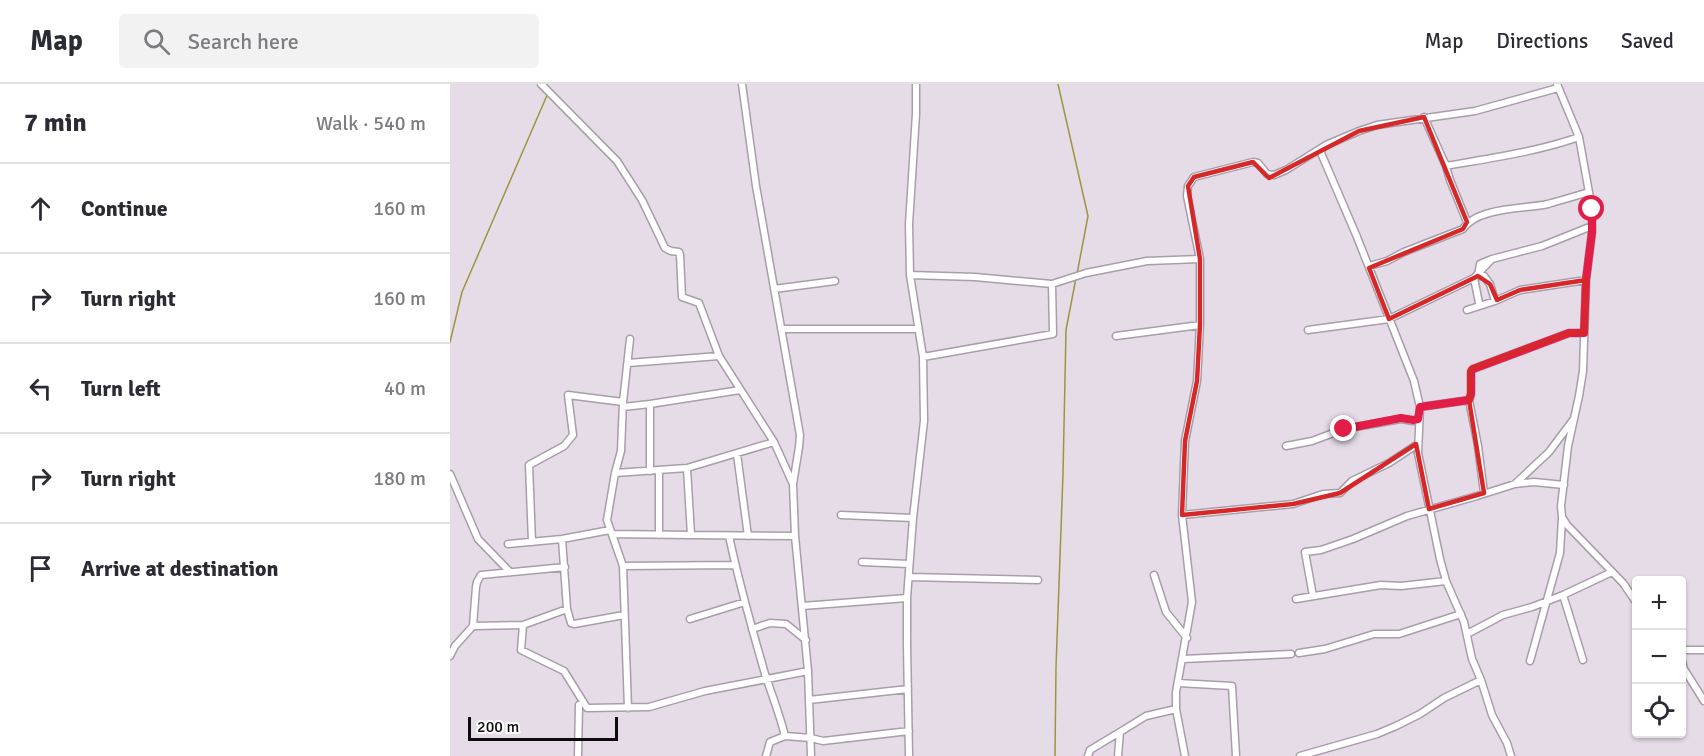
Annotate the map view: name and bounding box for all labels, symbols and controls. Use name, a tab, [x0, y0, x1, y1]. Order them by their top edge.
search box	[119, 14, 539, 68]
text: Map	[30, 24, 83, 58]
icon: search	[140, 25, 173, 58]
text: Search here	[188, 28, 299, 55]
text: Map	[1425, 28, 1463, 54]
text: Directions	[1496, 28, 1588, 54]
text: Saved	[1621, 28, 1674, 54]
text: 7 min	[24, 107, 87, 139]
text: Walk · 540 m	[316, 111, 426, 136]
icon: ahead	[24, 192, 57, 225]
text: Continue	[81, 195, 168, 222]
route start	[1578, 195, 1604, 221]
text: 160 m	[373, 196, 426, 221]
icon: right	[24, 282, 57, 315]
text: Turn right	[81, 285, 176, 312]
text: 160 m	[373, 286, 426, 311]
icon: left	[24, 372, 57, 405]
text: Turn left	[81, 375, 161, 402]
text: 40 m	[384, 376, 426, 401]
route end	[1330, 415, 1356, 441]
icon: right	[24, 462, 57, 495]
text: Turn right	[81, 465, 176, 492]
text: 180 m	[373, 466, 426, 491]
icon: arrive	[24, 552, 57, 585]
text: Arrive at destination	[81, 555, 278, 582]
map controls	[1632, 576, 1686, 738]
button: +	[1632, 576, 1686, 630]
button: −	[1632, 630, 1686, 684]
button: locate	[1632, 684, 1686, 738]
scale bar	[468, 714, 618, 742]
text: 200 m	[477, 717, 519, 737]

